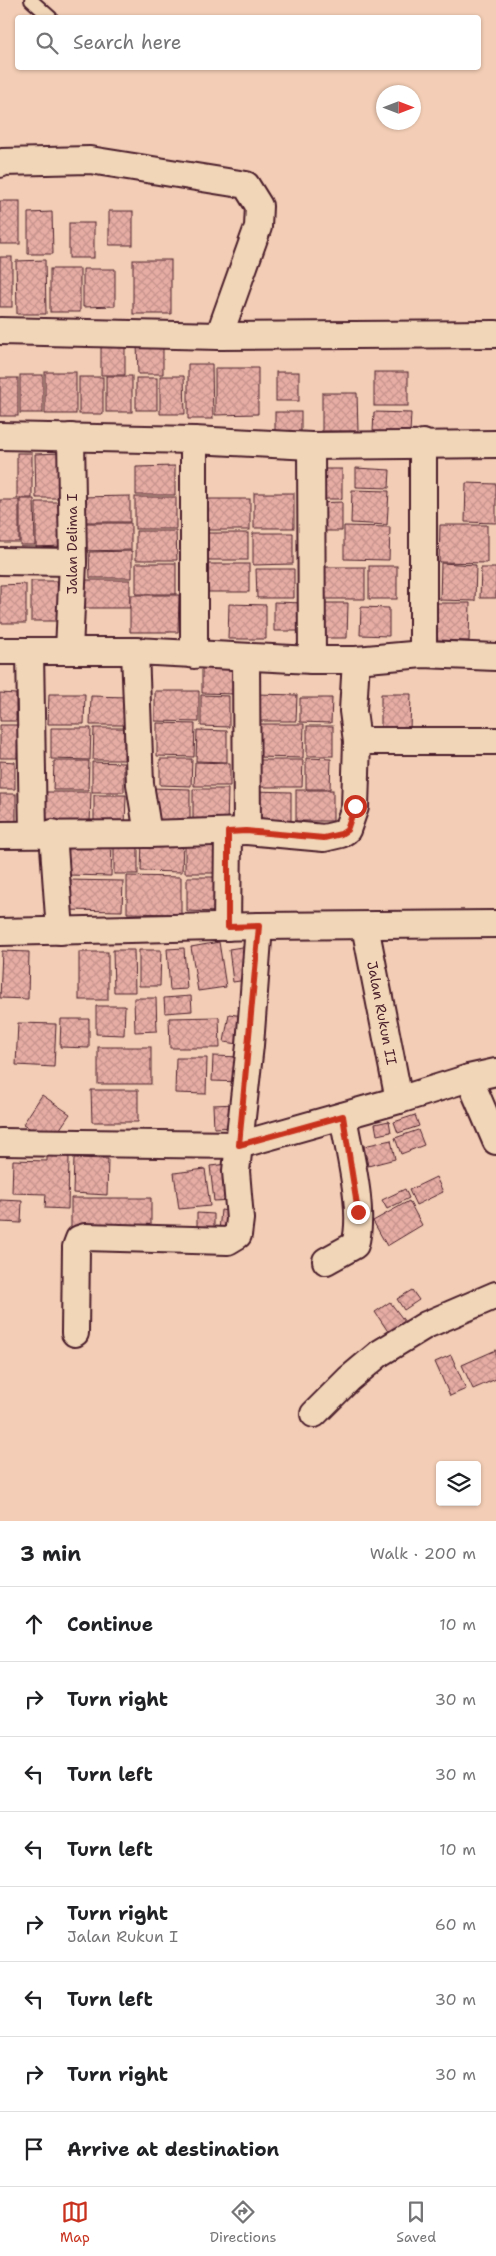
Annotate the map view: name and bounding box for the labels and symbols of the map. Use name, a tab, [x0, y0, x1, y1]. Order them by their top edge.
north arrow	[376, 85, 421, 130]
street label: Jalan Delima I	[63, 493, 81, 595]
route start	[344, 795, 367, 818]
street label: Jalan Rukun II	[363, 960, 401, 1067]
route end	[347, 1201, 370, 1224]

